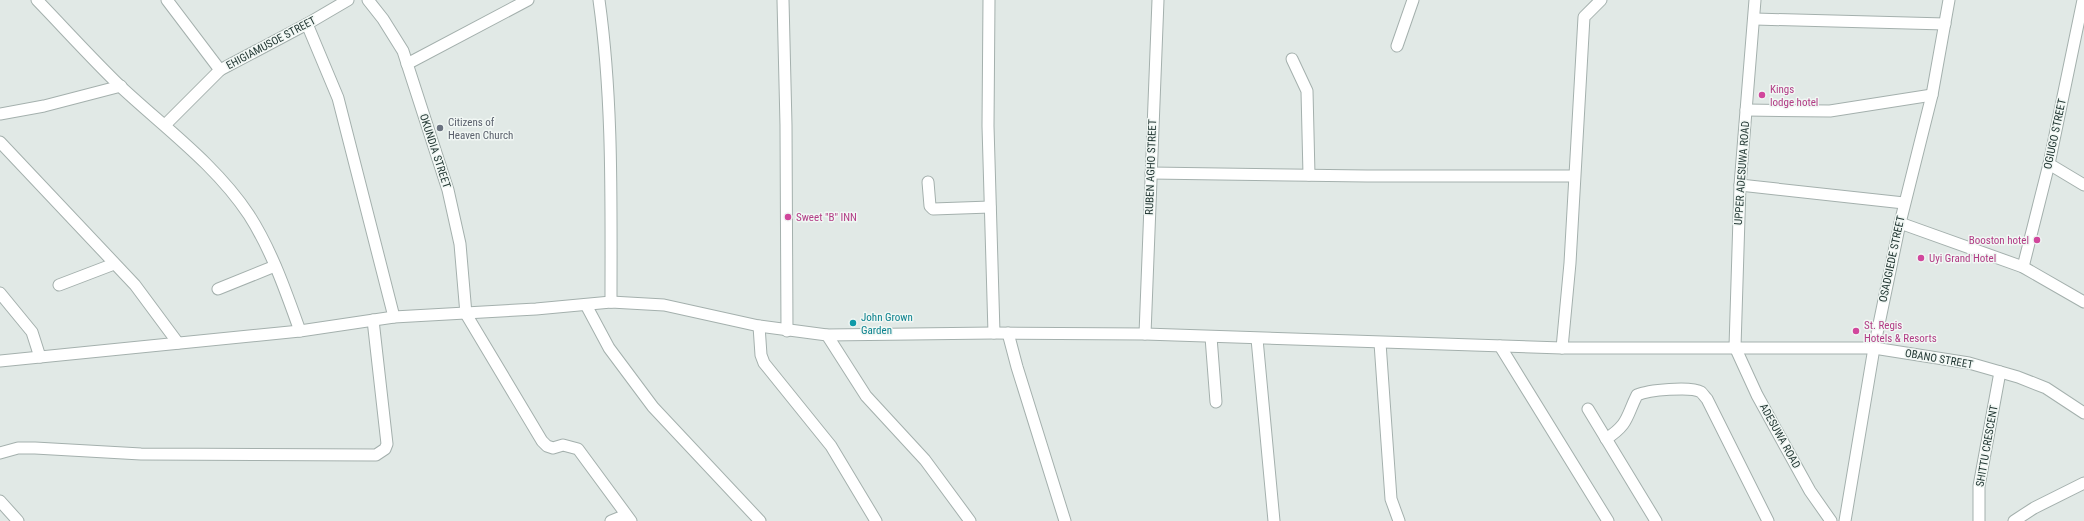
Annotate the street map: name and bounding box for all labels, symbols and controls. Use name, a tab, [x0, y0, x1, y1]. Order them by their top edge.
street label: EHIGIAMUSOE STREET	[224, 14, 318, 72]
place label: Kings lodge hotel	[1770, 83, 1818, 109]
marker: Kings lodge hotel	[1757, 90, 1767, 100]
street label: OGIUGO STREET	[2041, 97, 2069, 170]
street label: OKUNDIA STREET	[417, 112, 453, 190]
place label: Citizens of Heaven Church	[448, 116, 513, 142]
street label: RUBEN AGHO STREET	[1143, 119, 1159, 215]
street label: UPPER ADESUWA ROAD	[1732, 121, 1752, 225]
marker: Citizens of Heaven Church	[435, 123, 445, 133]
place label: Sweet "B" INN	[796, 211, 857, 224]
marker: Sweet "B" INN	[783, 212, 793, 222]
street label: OSADGIEDE STREET	[1876, 214, 1908, 303]
place label: Booston hotel	[1969, 234, 2029, 247]
marker: Booston hotel	[2032, 235, 2042, 245]
place label: Uyi Grand Hotel	[1929, 252, 1996, 265]
marker: Uyi Grand Hotel	[1916, 253, 1926, 263]
place label: John Grown Garden	[861, 311, 913, 337]
marker: John Grown Garden	[848, 318, 858, 328]
place label: St. Regis Hotels & Resorts	[1864, 319, 1937, 345]
marker: St. Regis Hotels & Resorts	[1851, 326, 1861, 336]
street label: OBANO STREET	[1904, 347, 1974, 371]
street label: ADESUWA ROAD	[1757, 401, 1803, 471]
street label: SHITTU CRESCENT	[1973, 404, 2001, 488]

